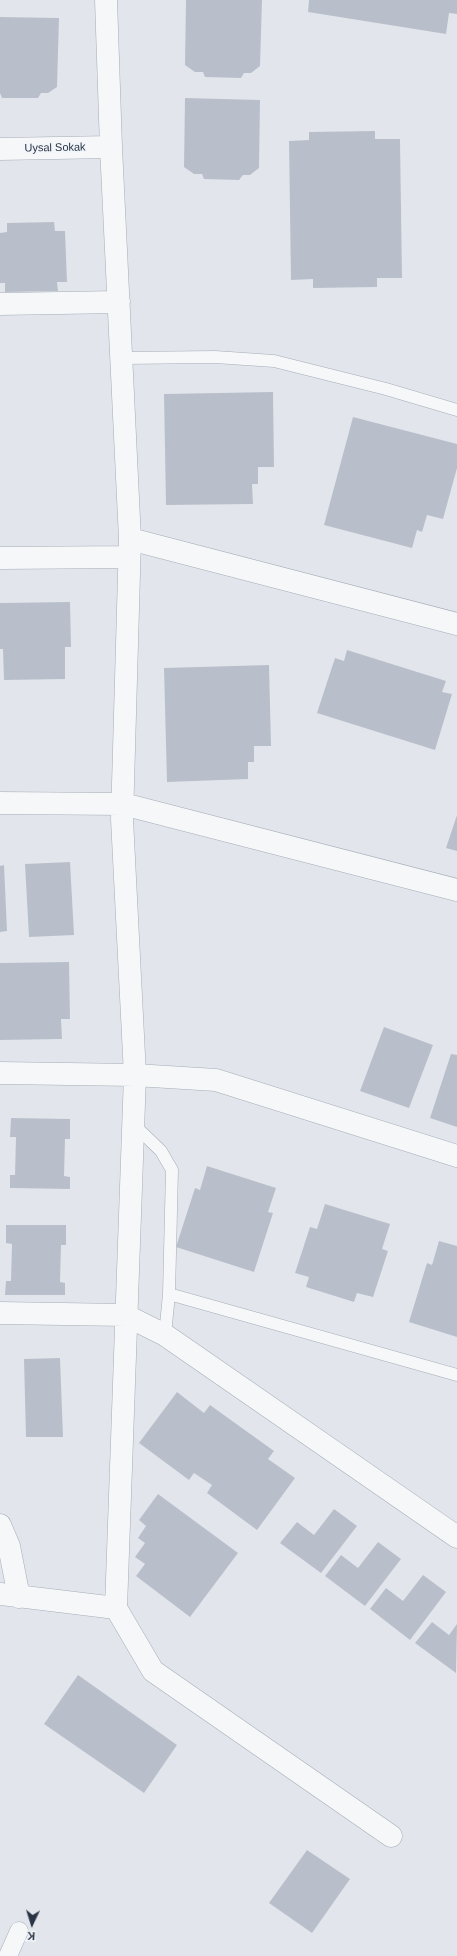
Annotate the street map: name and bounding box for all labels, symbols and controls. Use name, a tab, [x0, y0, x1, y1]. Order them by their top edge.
street label: Uysal Sokak	[24, 141, 86, 155]
north arrow	[12, 1904, 52, 1944]
text: K	[27, 1930, 36, 1942]

